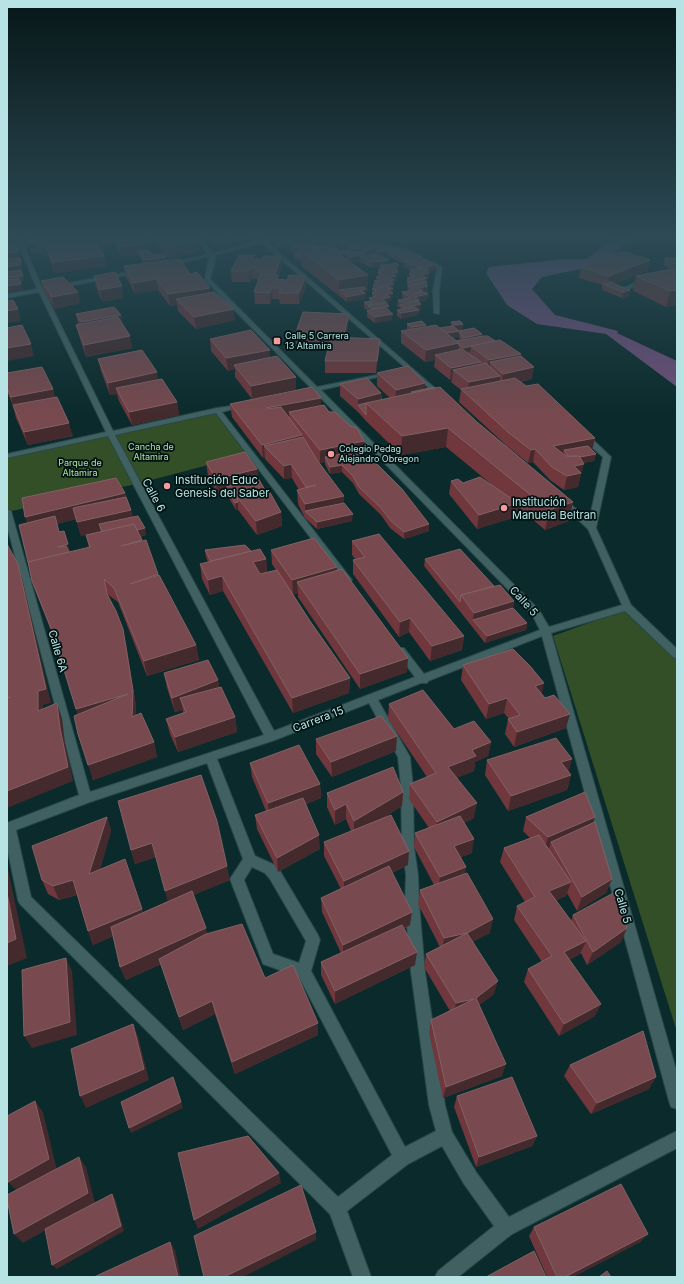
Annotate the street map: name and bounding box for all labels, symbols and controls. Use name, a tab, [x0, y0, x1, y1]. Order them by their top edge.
place label: Calle 5 Carrera 13 Altamira	[285, 330, 349, 351]
marker: Calle 5 Carrera 13 Altamira	[272, 336, 282, 346]
park label: Cancha de Altamira	[128, 441, 174, 462]
place label: Colegio Pedag Alejandro Obregon	[339, 443, 419, 464]
marker: Colegio Pedag Alejandro Obregon	[326, 449, 336, 459]
park label: Parque de Altamira	[58, 457, 102, 478]
place label: Institución Educ Genesis del Saber	[175, 473, 269, 500]
street label: Calle 6	[139, 476, 169, 514]
marker: Institución Educ Genesis del Saber	[162, 481, 172, 491]
place label: Institución Manuela Beltran	[512, 495, 596, 522]
marker: Institución Manuela Beltran	[499, 503, 509, 513]
street label: Calle 5	[507, 583, 541, 619]
street label: Calle 6A	[45, 628, 71, 674]
street label: Carrera 15	[291, 703, 346, 735]
street label: Calle 5	[611, 887, 635, 925]

